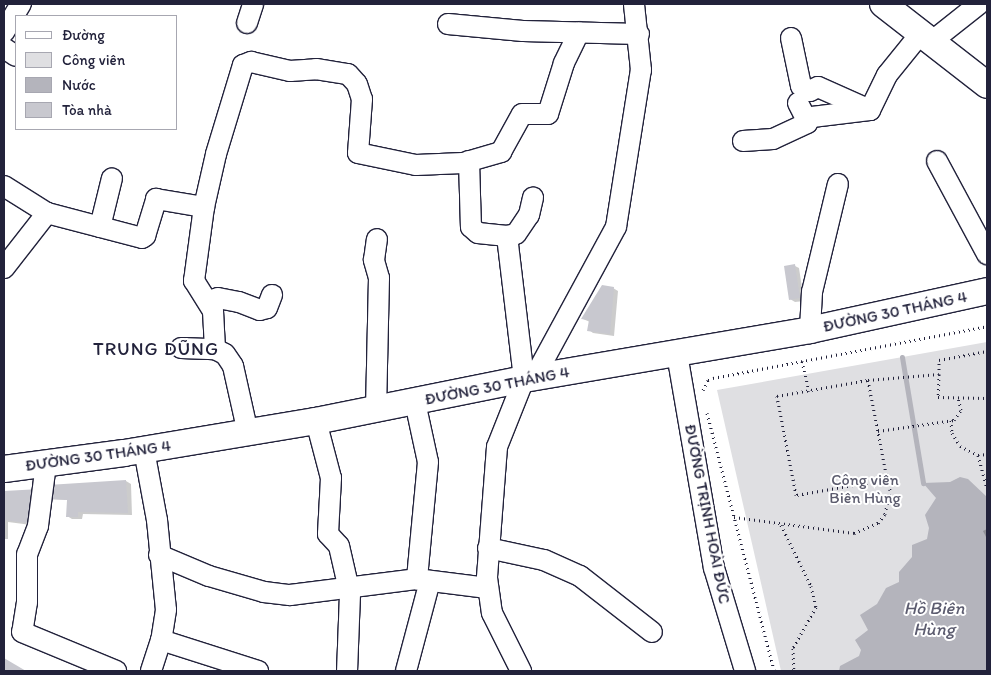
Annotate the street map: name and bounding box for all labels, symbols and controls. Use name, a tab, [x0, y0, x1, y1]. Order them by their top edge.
legend	[15, 15, 178, 130]
text: Đường	[62, 26, 105, 44]
text: Công viên	[62, 51, 125, 69]
text: Nước	[62, 76, 96, 94]
text: Tòa nhà	[62, 101, 112, 119]
street label: ĐƯỜNG 30 THÁNG 4	[821, 287, 969, 337]
district label: TRUNG DŨNG	[92, 338, 220, 360]
street label: ĐƯỜNG 30 THÁNG 4	[423, 363, 571, 409]
street label: ĐƯỜNG TRỊNH HOÀI ĐỨC	[680, 422, 734, 606]
street label: ĐƯỜNG 30 THÁNG 4	[24, 436, 172, 476]
park label: Công viên Biên Hùng	[829, 470, 901, 508]
water label: Hồ Biên Hùng	[904, 598, 964, 640]

